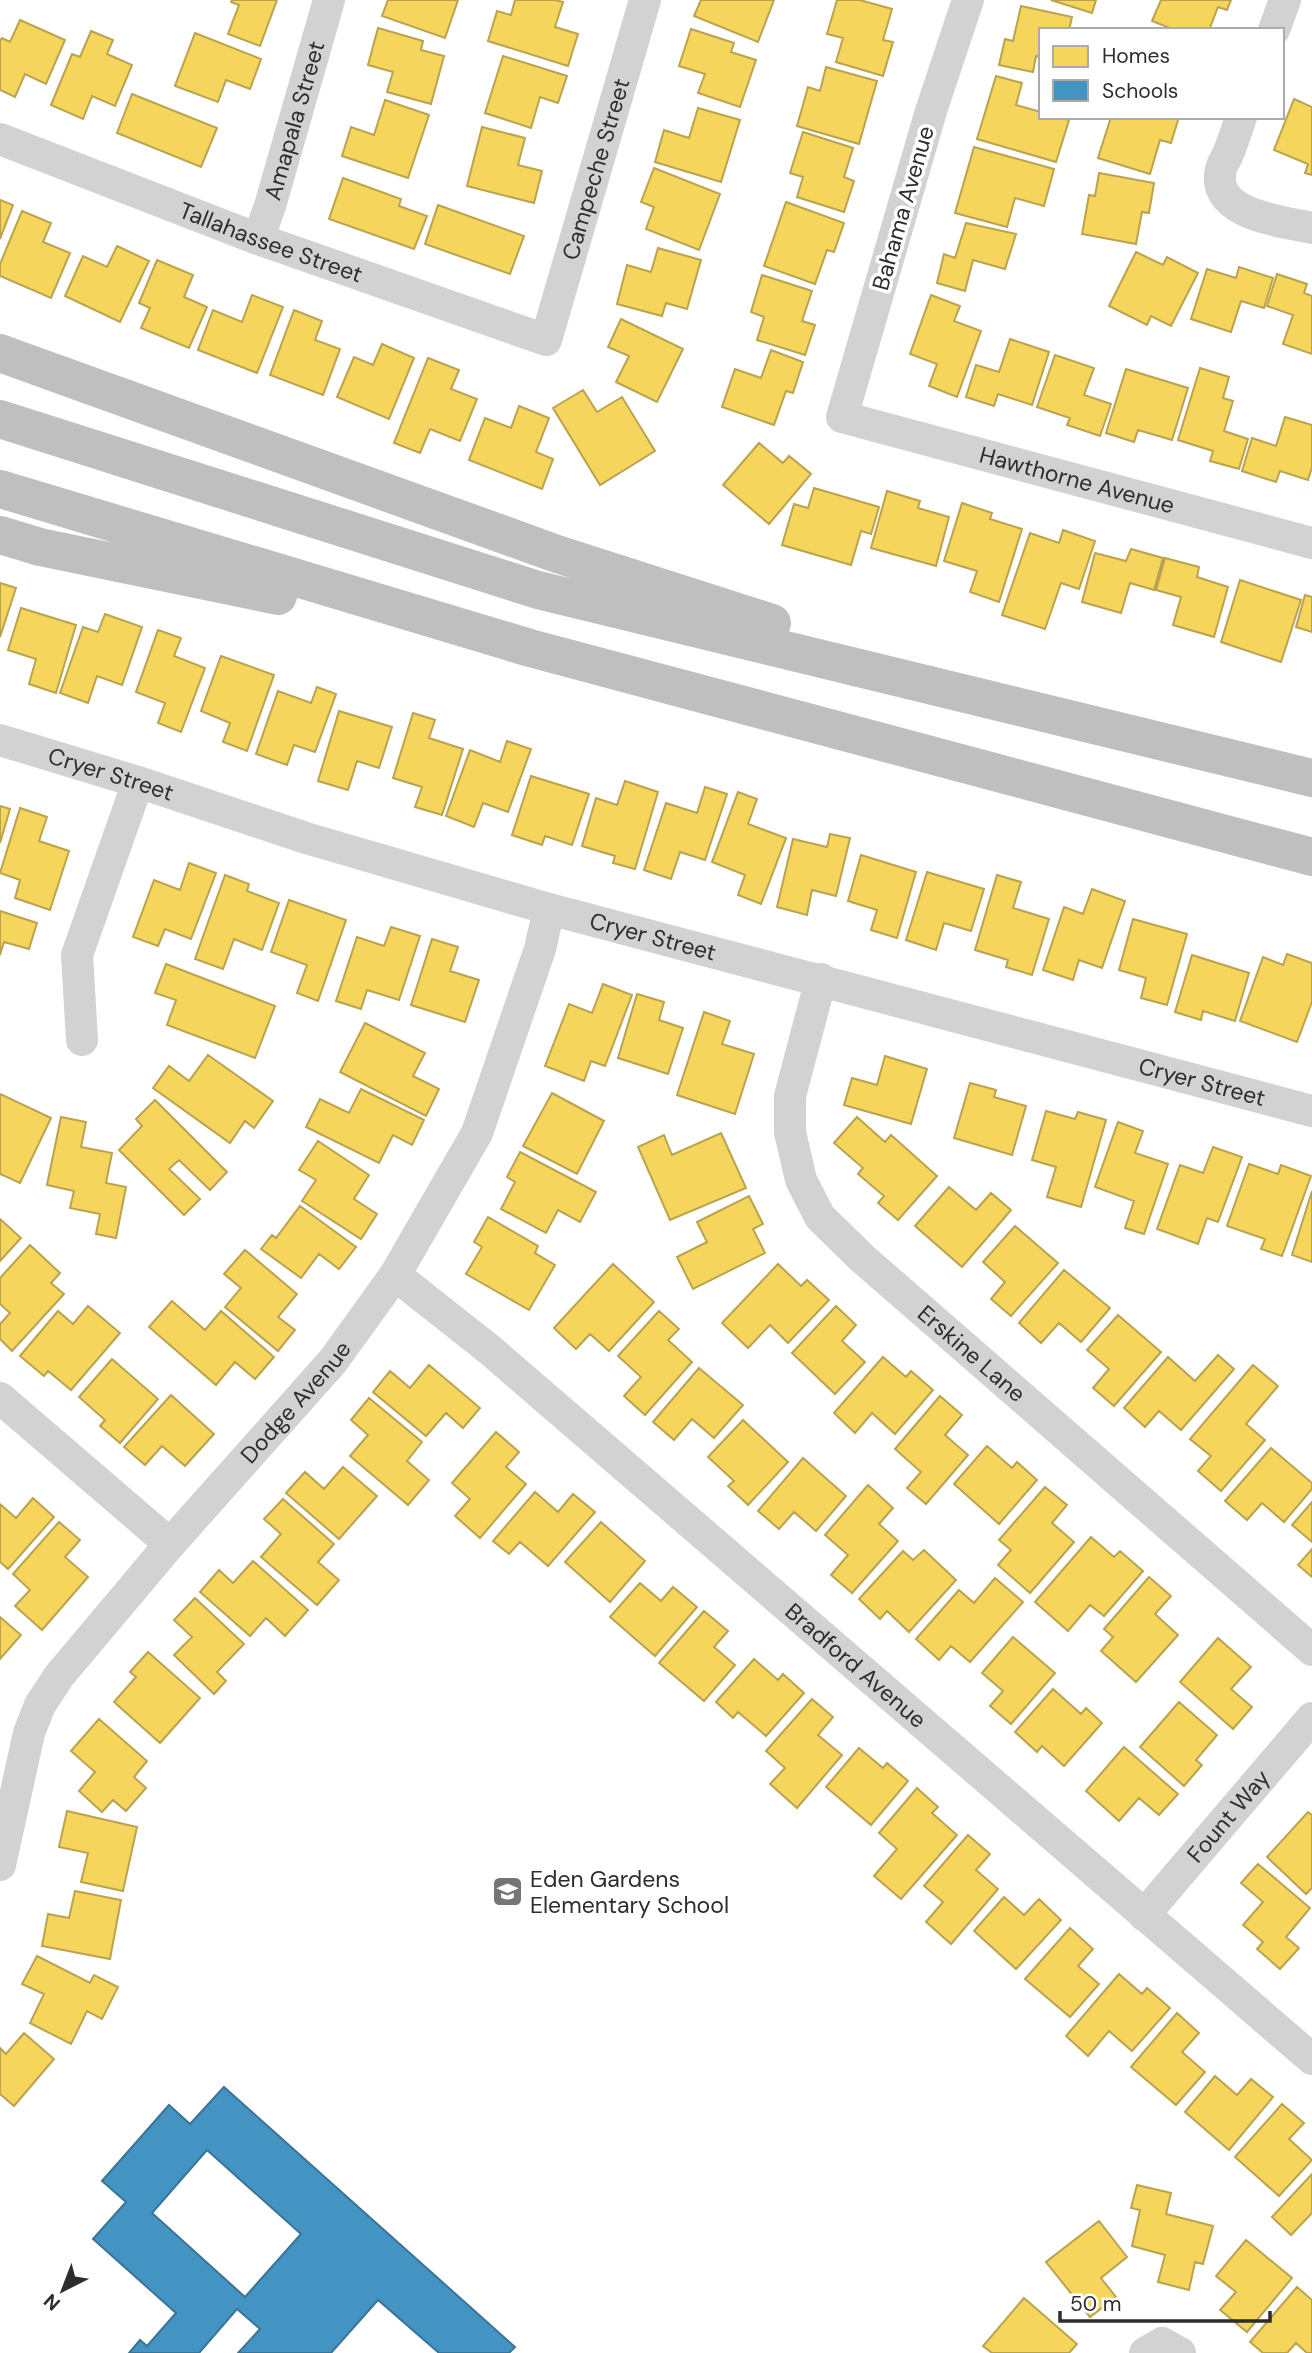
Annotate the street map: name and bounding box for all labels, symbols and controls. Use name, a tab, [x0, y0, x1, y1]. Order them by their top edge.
legend	[1039, 28, 1284, 119]
street label: Amapala Street	[257, 37, 332, 204]
text: Homes	[1102, 42, 1170, 70]
street label: Campeche Street	[555, 75, 636, 263]
text: Schools	[1102, 77, 1178, 105]
street label: Bahama Avenue	[865, 122, 941, 294]
street label: Tallahassee Street	[175, 195, 367, 289]
street label: Hawthorne Avenue	[976, 440, 1178, 520]
street label: Cryer Street	[45, 741, 177, 808]
street label: Cryer Street	[586, 905, 719, 968]
street label: Cryer Street	[1135, 1051, 1269, 1113]
street label: Erskine Lane	[911, 1298, 1032, 1409]
street label: Dodge Avenue	[234, 1335, 358, 1470]
street label: Bradford Avenue	[779, 1596, 933, 1735]
street label: Fount Way	[1180, 1763, 1277, 1869]
place label: Eden Gardens Elementary School	[530, 1864, 729, 1920]
school or university icon: Eden Gardens Elementary School	[490, 1875, 524, 1909]
north arrow	[28, 2255, 98, 2325]
scale bar	[1060, 2280, 1270, 2324]
text: N	[38, 2288, 65, 2316]
text: 50 m	[1070, 2290, 1121, 2318]

